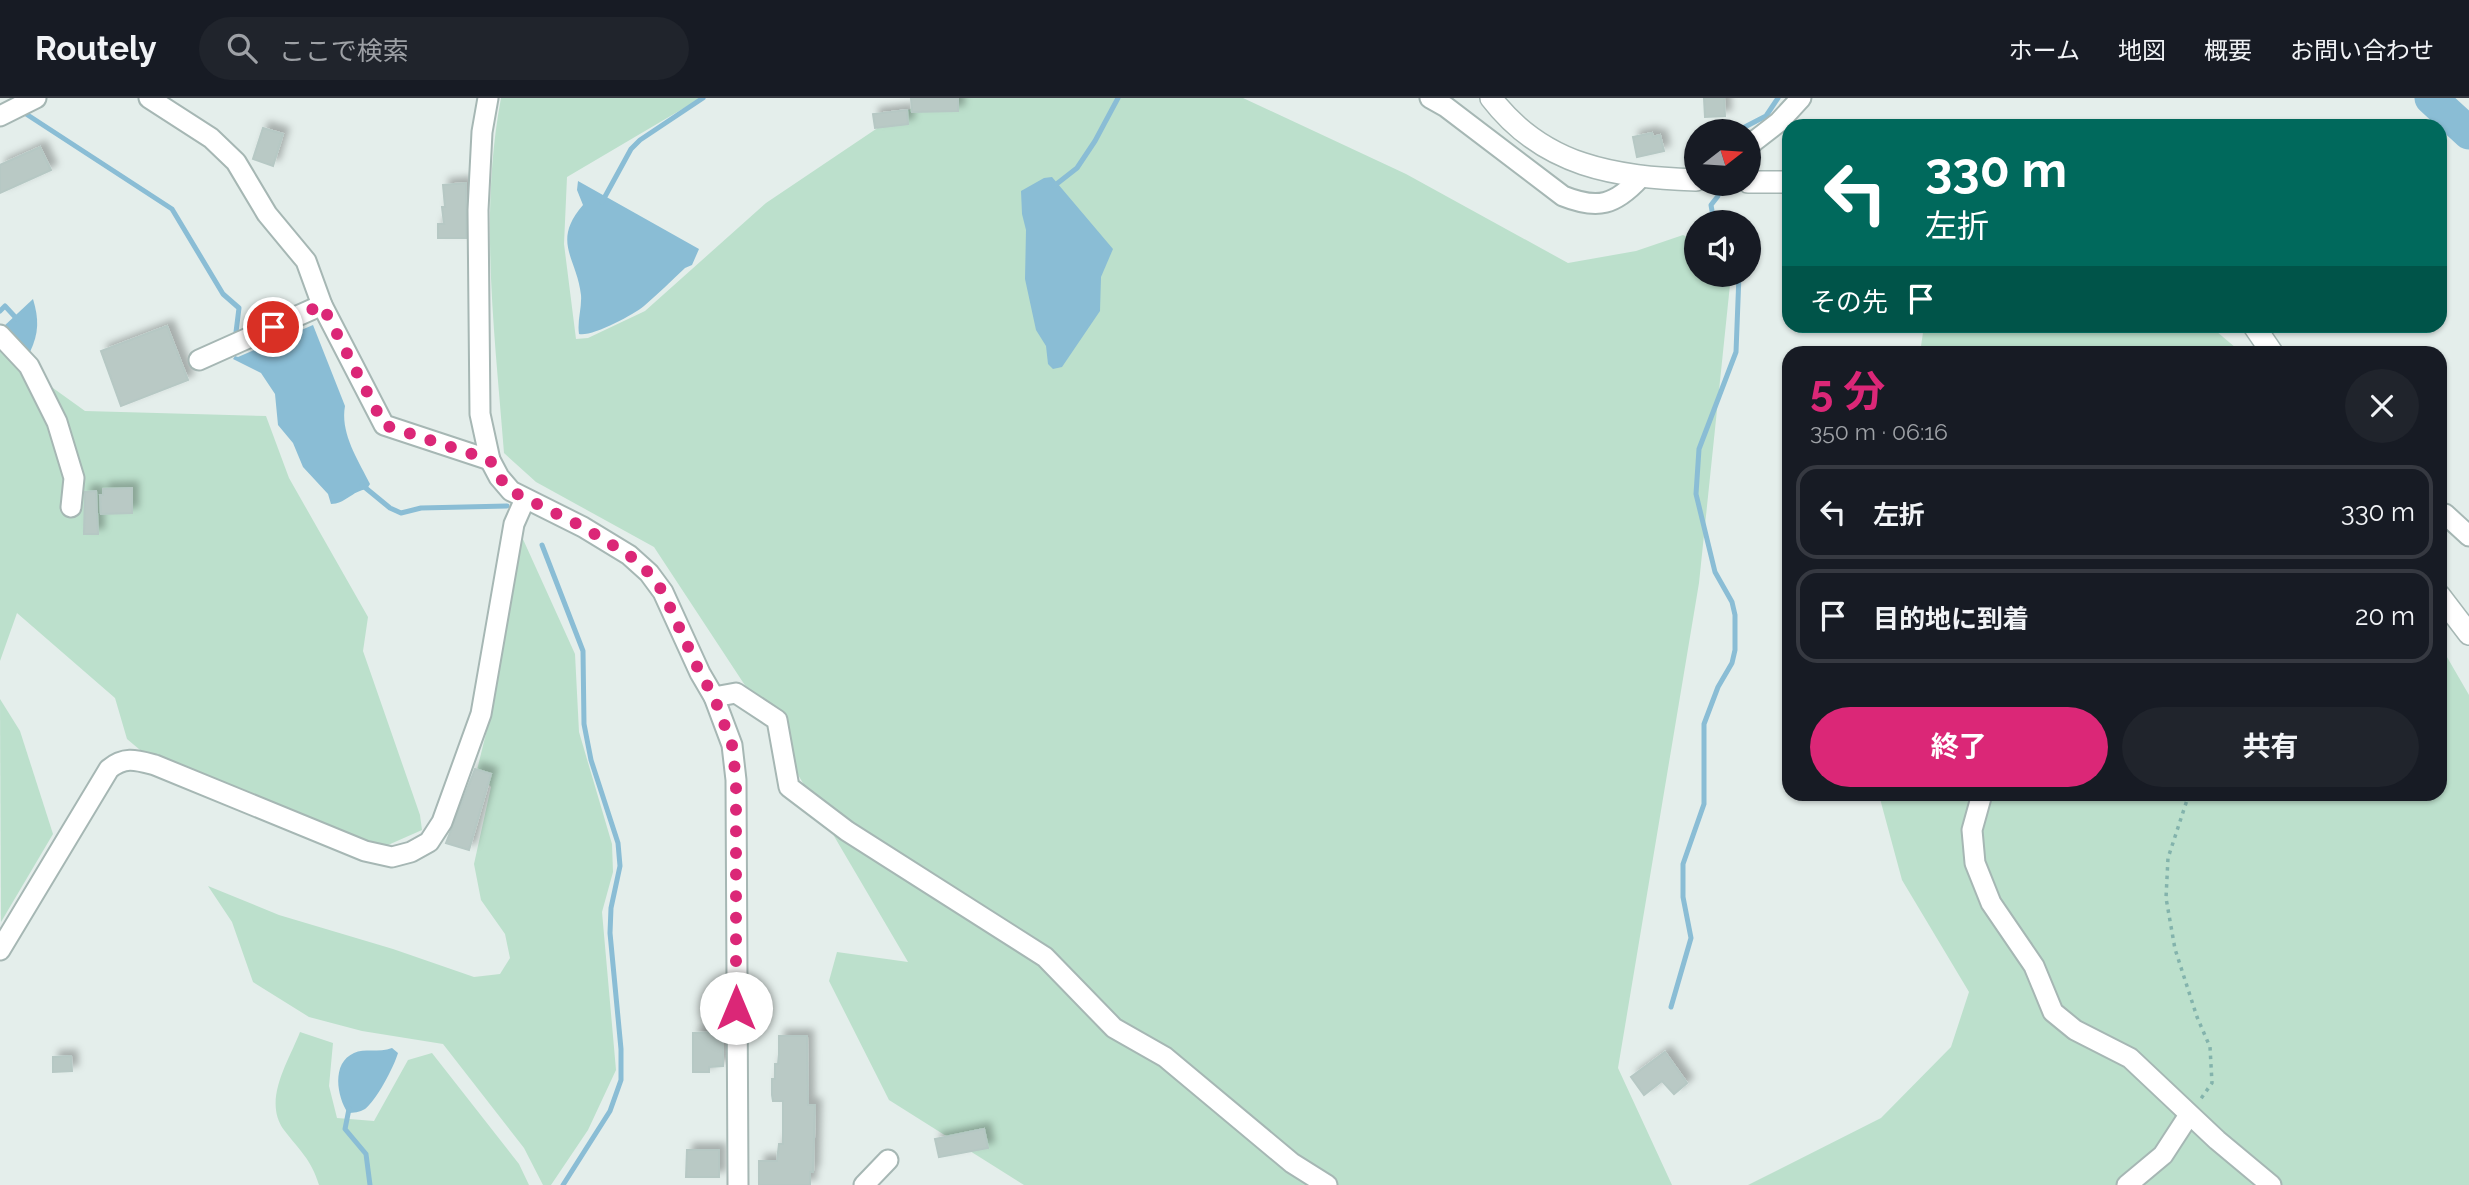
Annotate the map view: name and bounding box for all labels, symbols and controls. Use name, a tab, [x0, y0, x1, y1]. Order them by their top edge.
search box	[199, 17, 689, 80]
text: Routely	[35, 29, 157, 68]
icon: search	[223, 29, 261, 67]
text: ここで検索	[279, 36, 409, 66]
text: ホーム	[2009, 36, 2080, 65]
text: 地図	[2118, 36, 2166, 65]
text: 概要	[2204, 36, 2252, 65]
text: お問い合わせ	[2290, 36, 2434, 65]
north arrow	[1684, 119, 1760, 196]
map controls	[1684, 119, 1761, 287]
text: 330 m	[1925, 141, 2067, 198]
icon: left	[1810, 147, 1901, 238]
text: 左折	[1925, 207, 1989, 244]
button: sound	[1684, 210, 1761, 287]
icon: arrive	[1902, 280, 1940, 318]
text: その先	[1810, 287, 1888, 317]
pin	[243, 297, 303, 357]
icon: arrive	[254, 308, 292, 346]
text: 5 分	[1810, 367, 1885, 416]
button: close	[2345, 369, 2419, 443]
text: 350 m · 06:16	[1810, 418, 1948, 445]
icon: left	[1814, 493, 1852, 531]
text: 330 m	[2341, 497, 2415, 527]
text: 左折	[1873, 500, 1925, 530]
icon: arrive	[1814, 597, 1852, 635]
text: 20 m	[2355, 601, 2415, 631]
text: 目的地に到着	[1873, 604, 2029, 634]
button: 終了	[1810, 707, 2108, 787]
button: 共有	[2122, 707, 2419, 787]
position arrow	[699, 971, 773, 1045]

